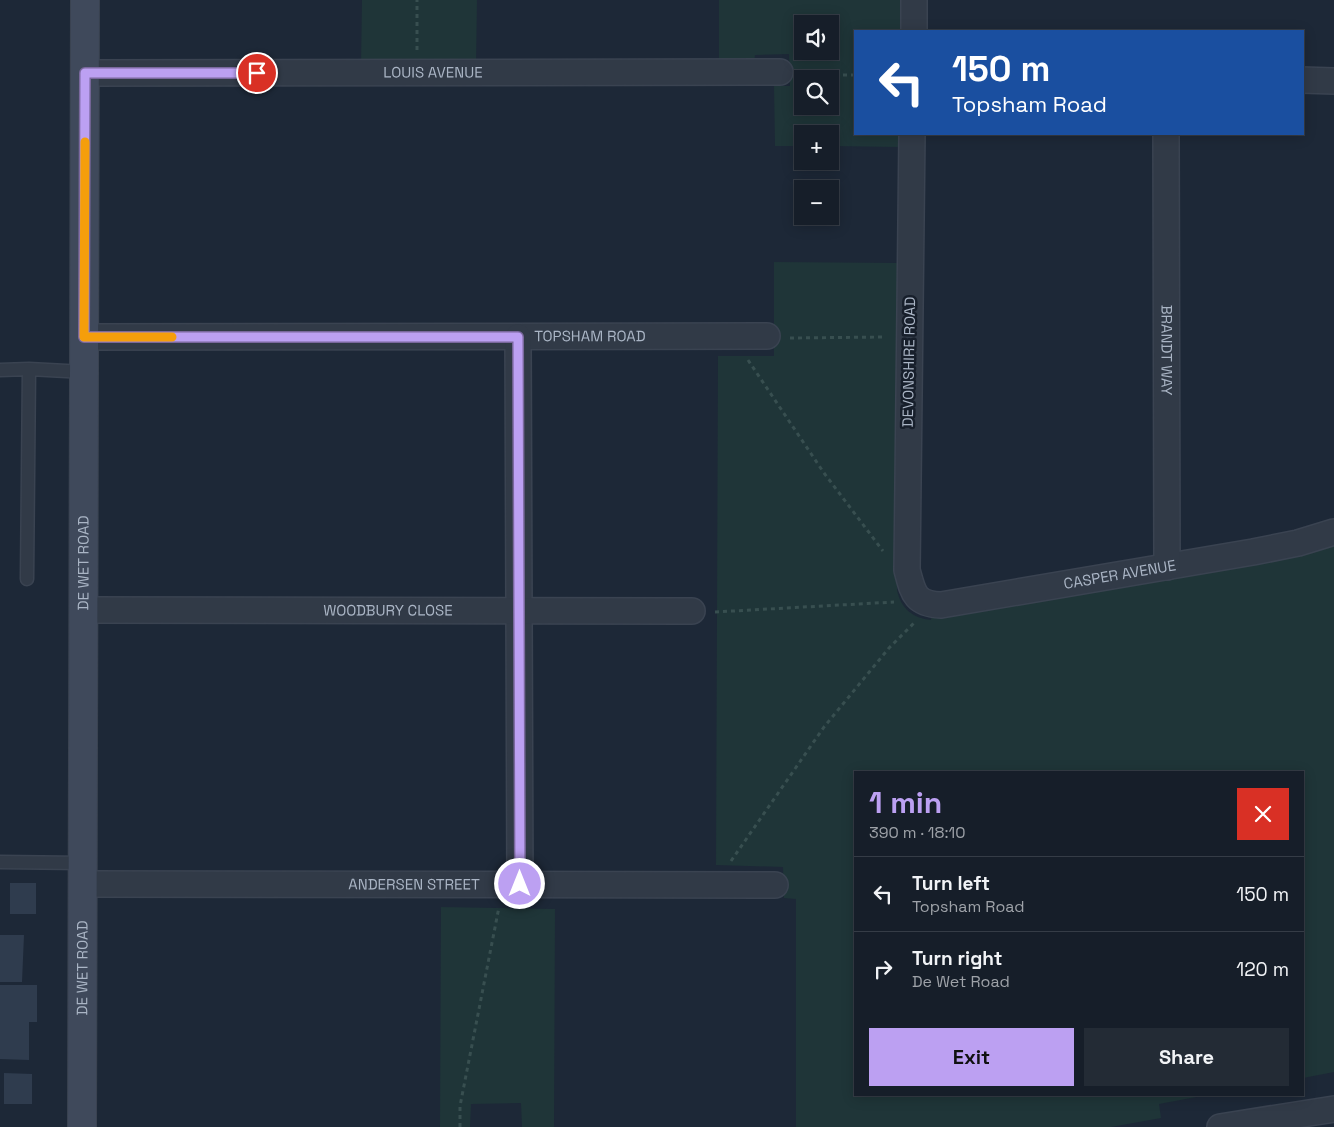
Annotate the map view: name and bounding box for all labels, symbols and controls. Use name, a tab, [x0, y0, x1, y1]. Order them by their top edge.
map controls	[794, 15, 839, 225]
button: sound	[794, 15, 839, 60]
text: 150 m	[952, 47, 1050, 91]
icon: left	[869, 50, 934, 115]
pin	[236, 52, 278, 94]
icon: arrive	[243, 59, 271, 87]
street label: LOUIS AVENUE	[383, 62, 483, 82]
button: search	[794, 70, 839, 115]
text: Topsham Road	[952, 90, 1107, 118]
button: +	[794, 125, 839, 170]
button: −	[794, 180, 839, 225]
street label: DEVONSHIRE ROAD	[898, 296, 919, 427]
street label: BRANDT WAY	[1157, 305, 1177, 395]
street label: TOPSHAM ROAD	[534, 326, 646, 345]
street label: DE WET ROAD	[73, 516, 93, 610]
street label: CASPER AVENUE	[1062, 555, 1177, 593]
street label: WOODBURY CLOSE	[323, 600, 453, 620]
text: 1 min	[869, 783, 942, 822]
button: close	[1237, 788, 1289, 840]
text: 390 m · 18:10	[869, 822, 965, 843]
position arrow	[493, 857, 545, 909]
text: Turn left	[912, 871, 990, 896]
street label: ANDERSEN STREET	[348, 874, 480, 894]
icon: left	[869, 880, 897, 908]
text: 150 m	[1236, 882, 1289, 907]
text: Topsham Road	[912, 896, 1025, 917]
street label: DE WET ROAD	[72, 921, 92, 1015]
text: Turn right	[912, 946, 1002, 971]
icon: right	[869, 955, 897, 983]
text: 120 m	[1236, 957, 1289, 982]
text: De Wet Road	[912, 971, 1010, 992]
button: Exit	[869, 1028, 1074, 1086]
button: Share	[1084, 1028, 1289, 1086]

